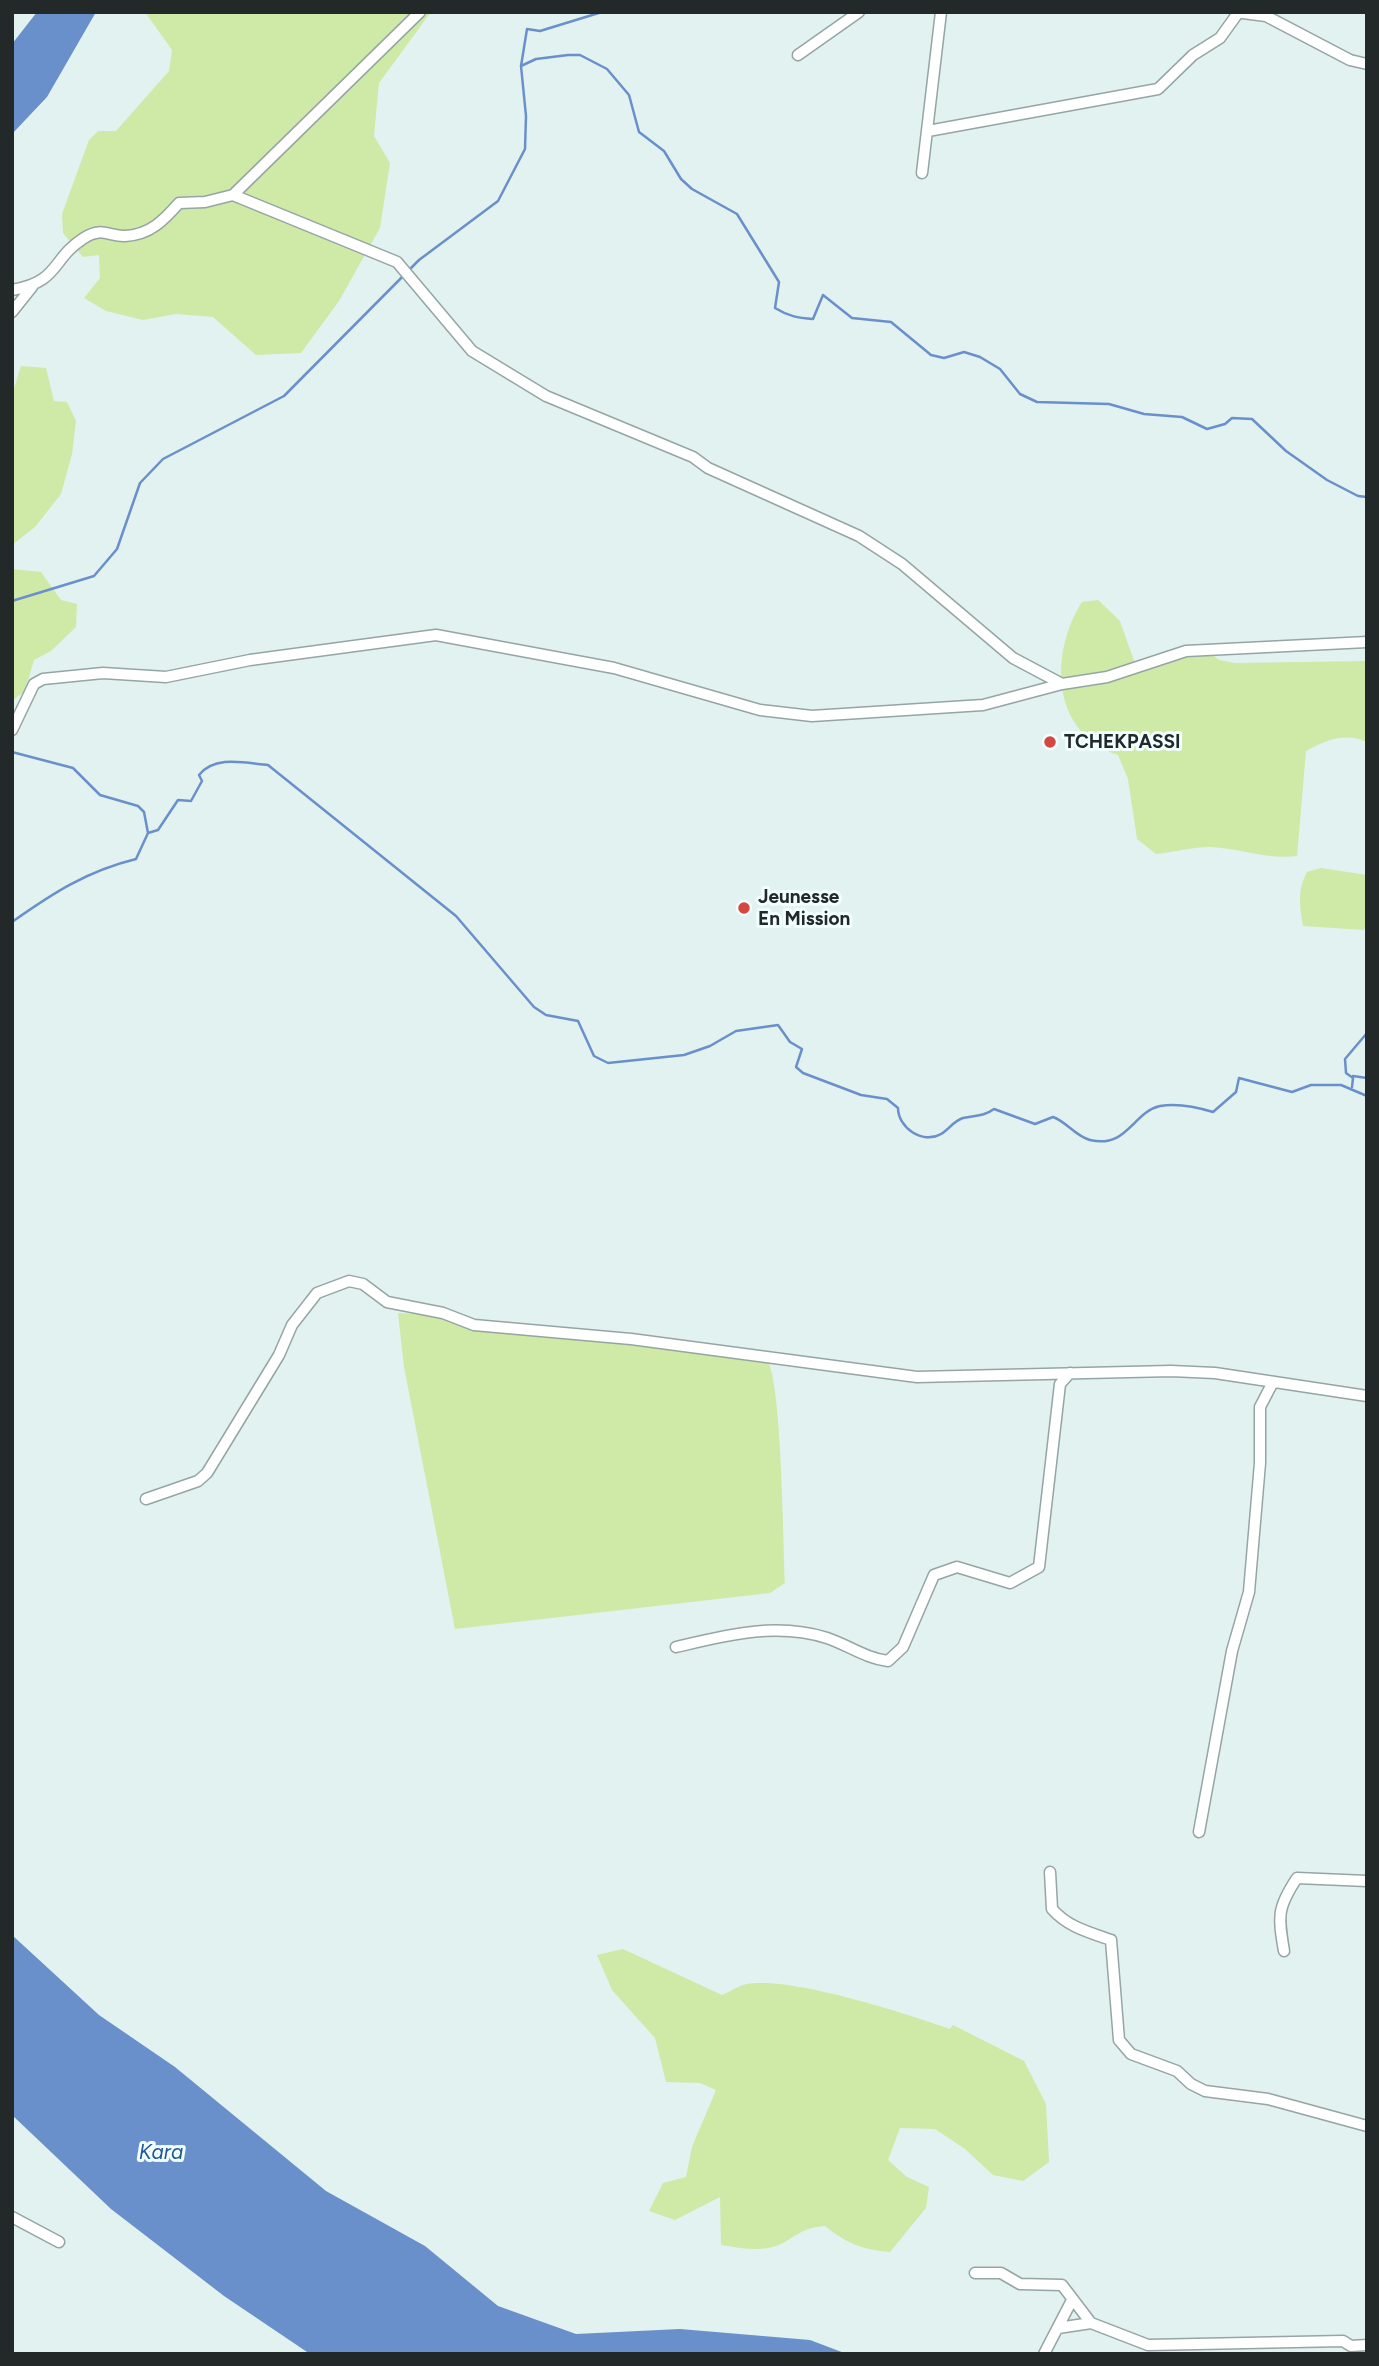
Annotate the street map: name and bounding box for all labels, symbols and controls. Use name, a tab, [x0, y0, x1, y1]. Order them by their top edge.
place label: TCHEKPASSI	[1064, 731, 1181, 753]
marker: TCHEKPASSI	[1042, 734, 1058, 750]
place label: Jeunesse En Mission	[758, 886, 850, 930]
marker: Jeunesse En Mission	[736, 900, 752, 916]
water label: Kara	[139, 2140, 183, 2166]

